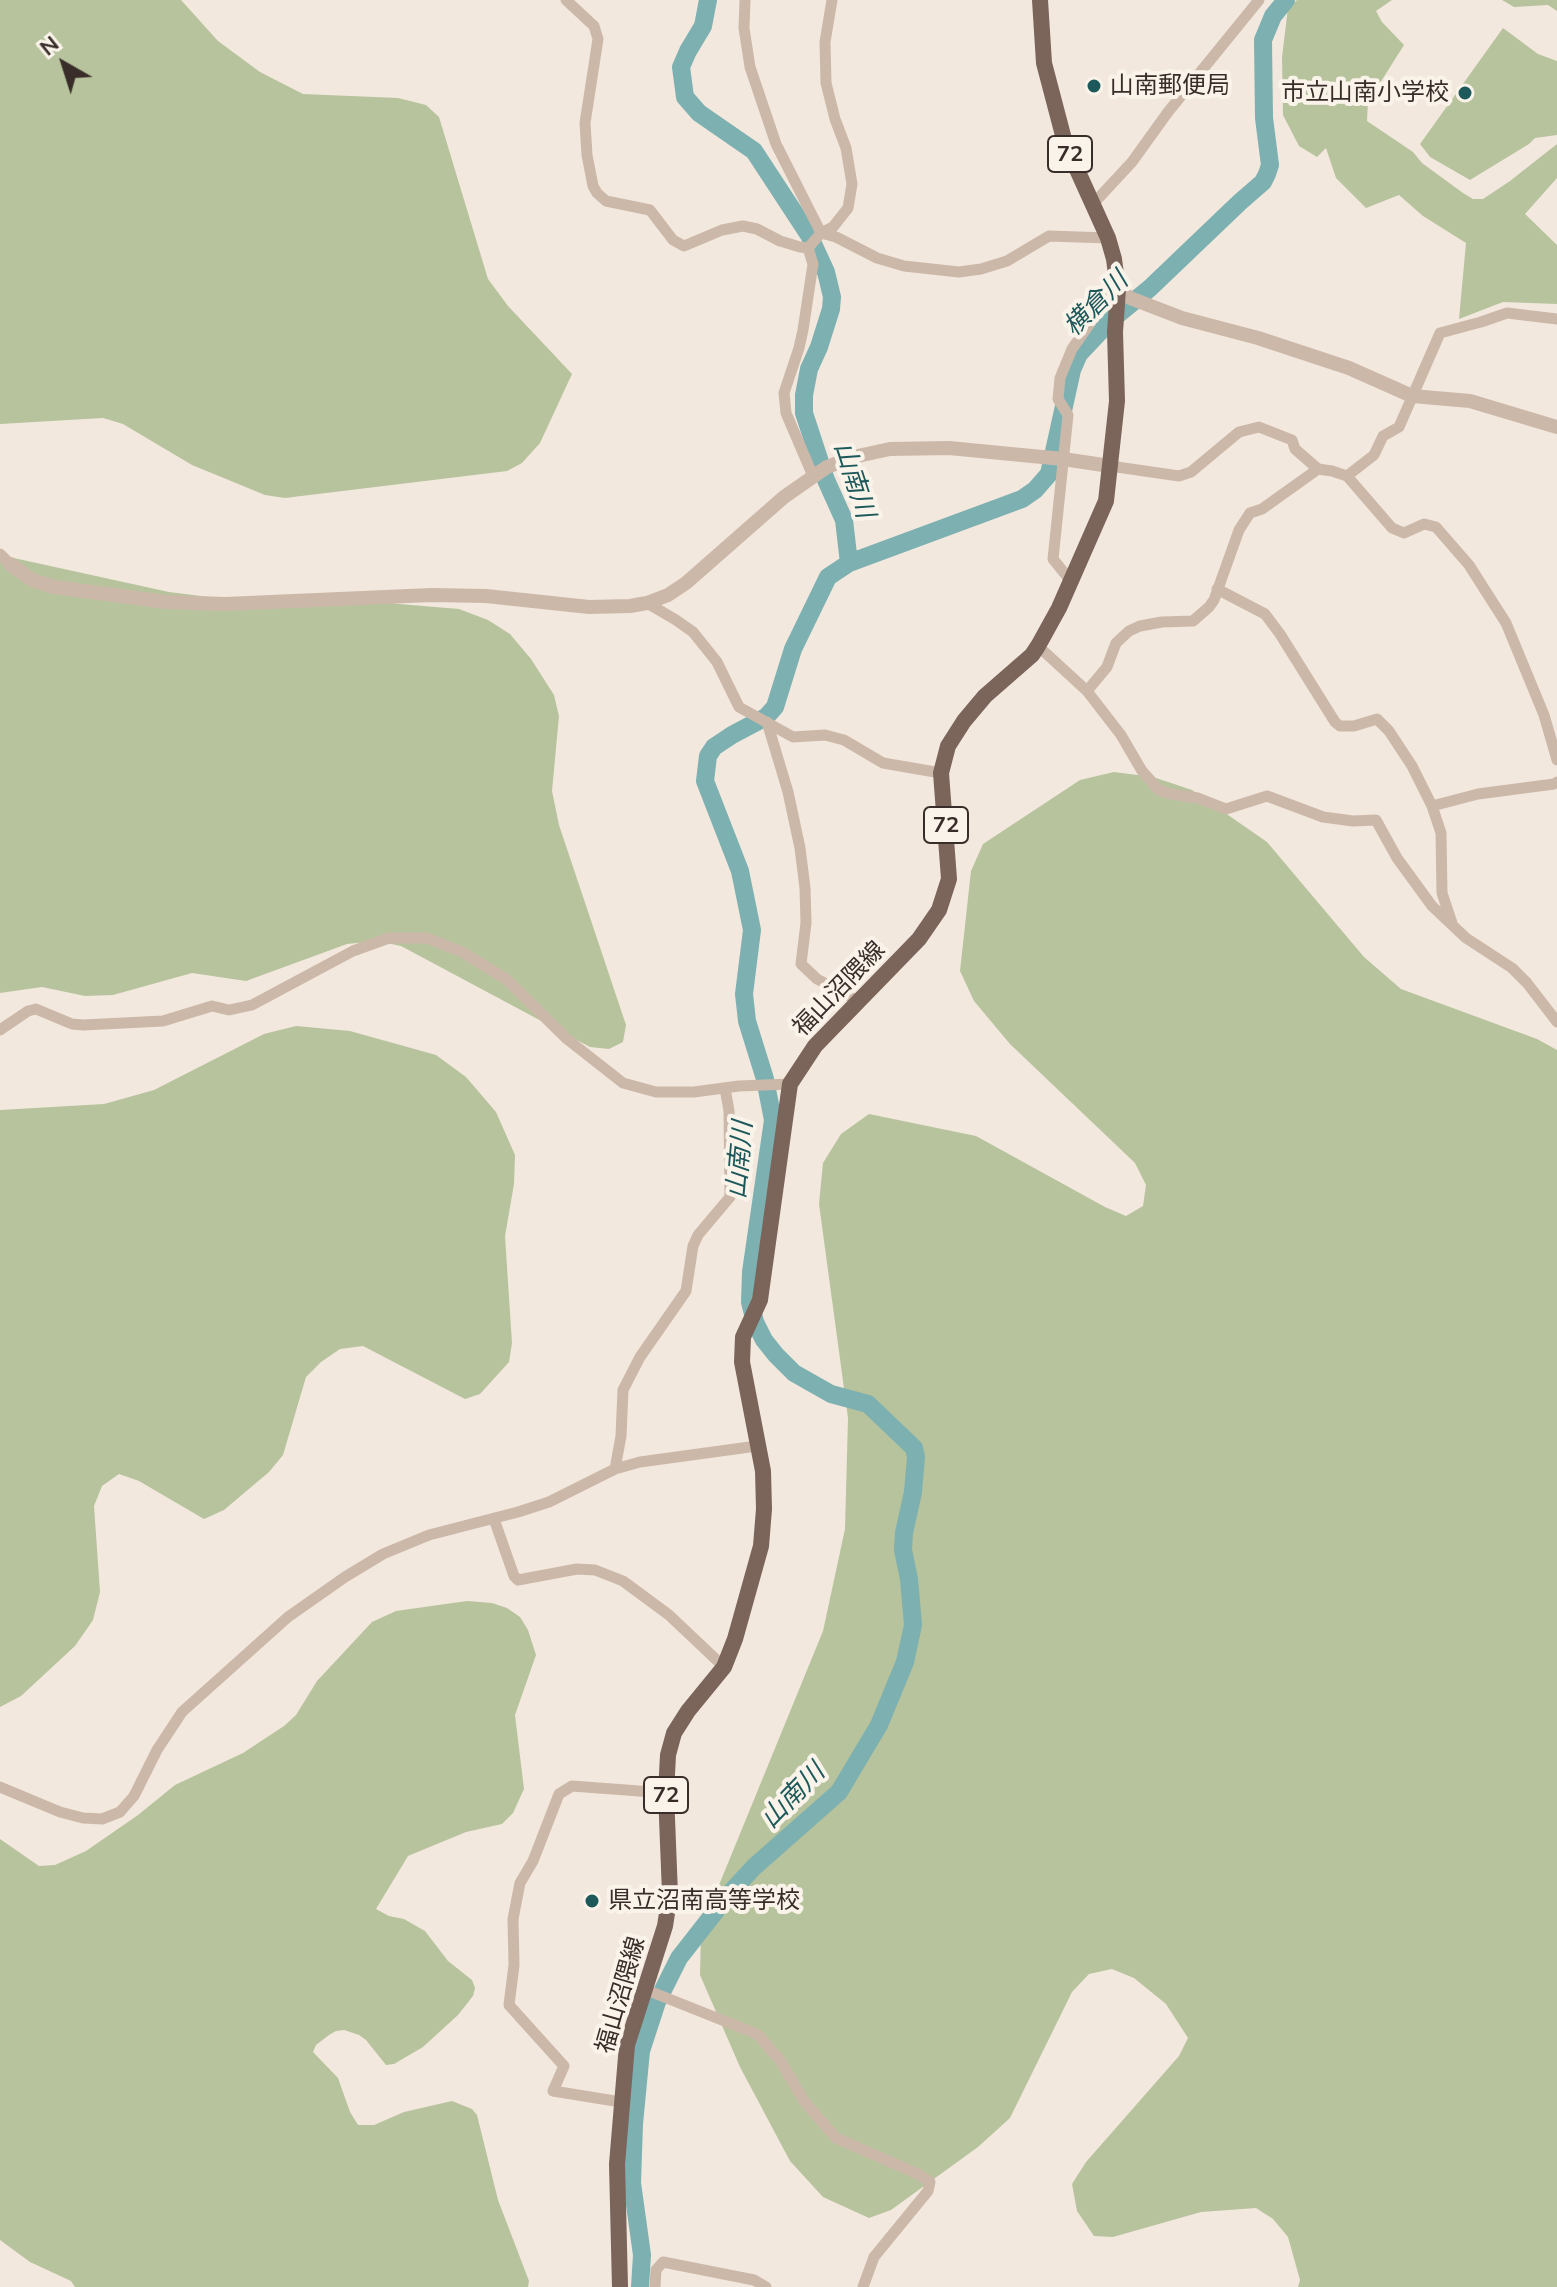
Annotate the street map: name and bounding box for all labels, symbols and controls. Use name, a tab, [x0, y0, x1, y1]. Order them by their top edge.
north arrow	[24, 24, 104, 104]
text: N	[34, 29, 64, 61]
place label: 山南郵便局	[1110, 72, 1230, 100]
marker: 山南郵便局	[1085, 77, 1103, 95]
place label: 市立山南小学校	[1281, 79, 1449, 107]
marker: 市立山南小学校	[1456, 84, 1474, 102]
road number: 72	[1048, 136, 1092, 172]
water label: 横倉川	[1057, 265, 1135, 343]
water label: 山南川	[827, 438, 881, 522]
road number: 72	[924, 807, 968, 843]
street label: 福山沼隈線	[787, 936, 891, 1042]
water label: 山南川	[721, 1120, 759, 1200]
water label: 山南川	[755, 1757, 831, 1835]
road number: 72	[644, 1777, 688, 1813]
place label: 県立沼南高等学校	[608, 1887, 800, 1915]
marker: 県立沼南高等学校	[583, 1892, 601, 1910]
street label: 福山沼隈線	[591, 1933, 651, 2057]

